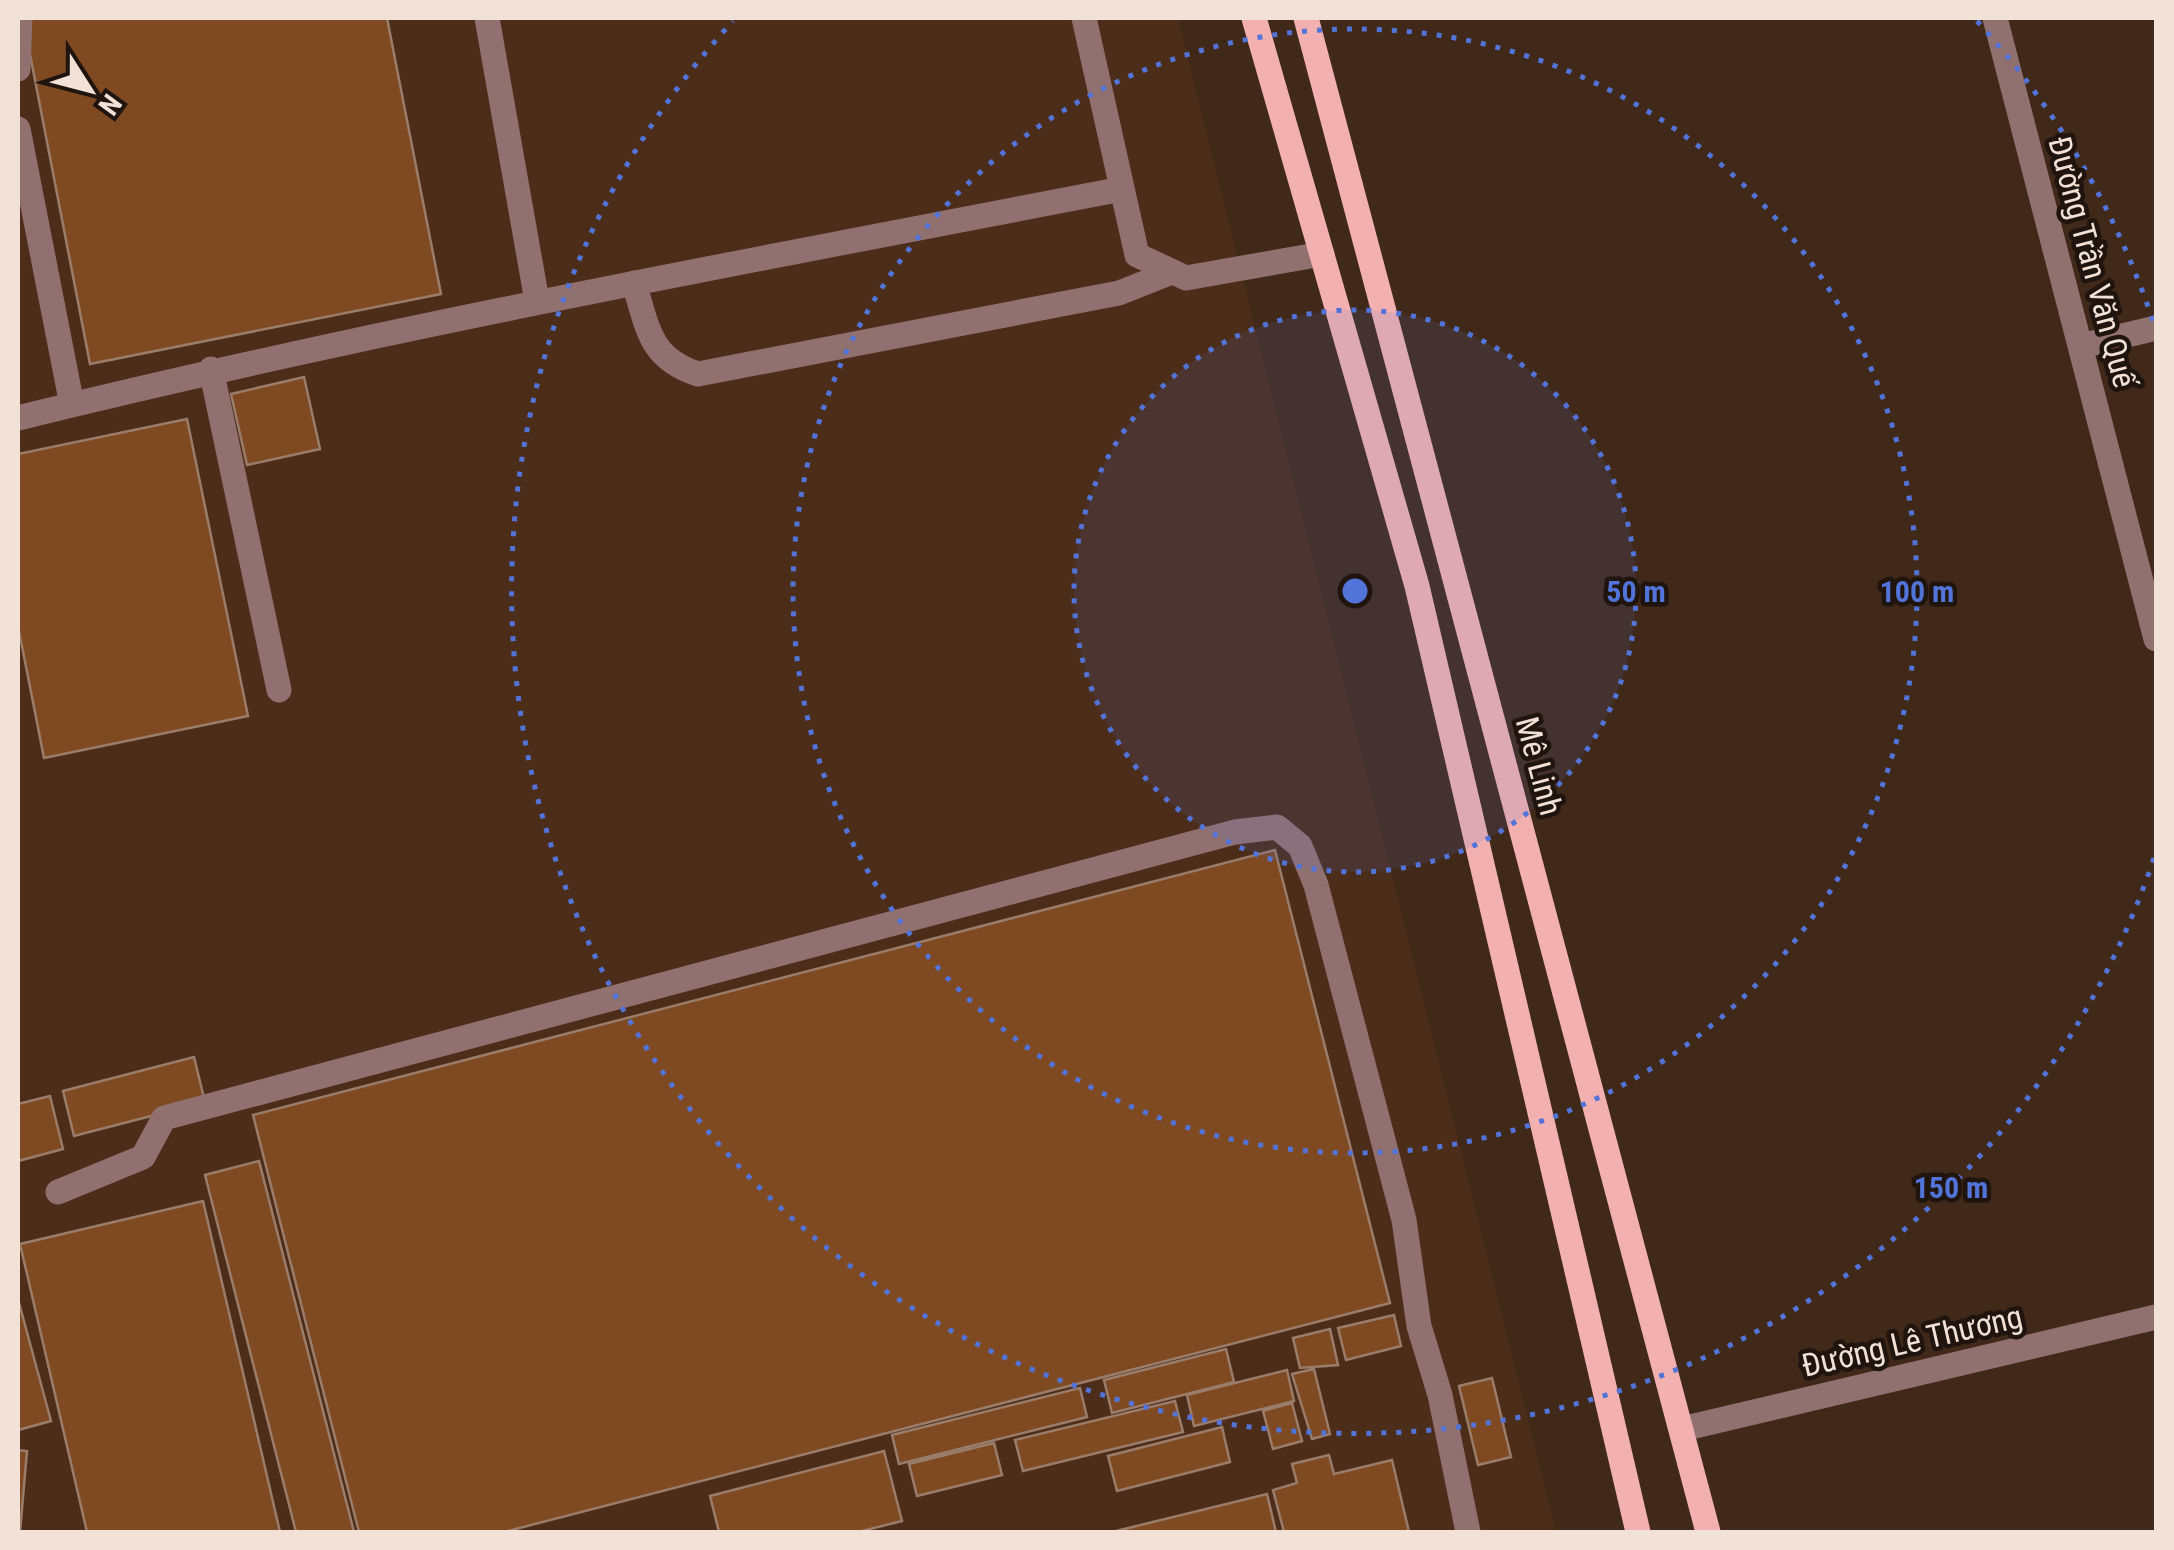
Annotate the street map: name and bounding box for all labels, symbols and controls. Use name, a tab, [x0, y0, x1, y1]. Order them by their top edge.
north arrow	[40, 40, 140, 140]
text: N	[91, 88, 128, 121]
street label: Đường Trần Văn Quế	[2040, 132, 2144, 394]
centre of rings	[1337, 573, 1373, 609]
text: 50 m	[1606, 574, 1666, 609]
text: 100 m	[1880, 574, 1954, 609]
street label: Mê Linh	[1508, 713, 1570, 819]
text: 150 m	[1914, 1170, 1988, 1205]
street label: Đường Lê Thương	[1798, 1297, 2026, 1385]

